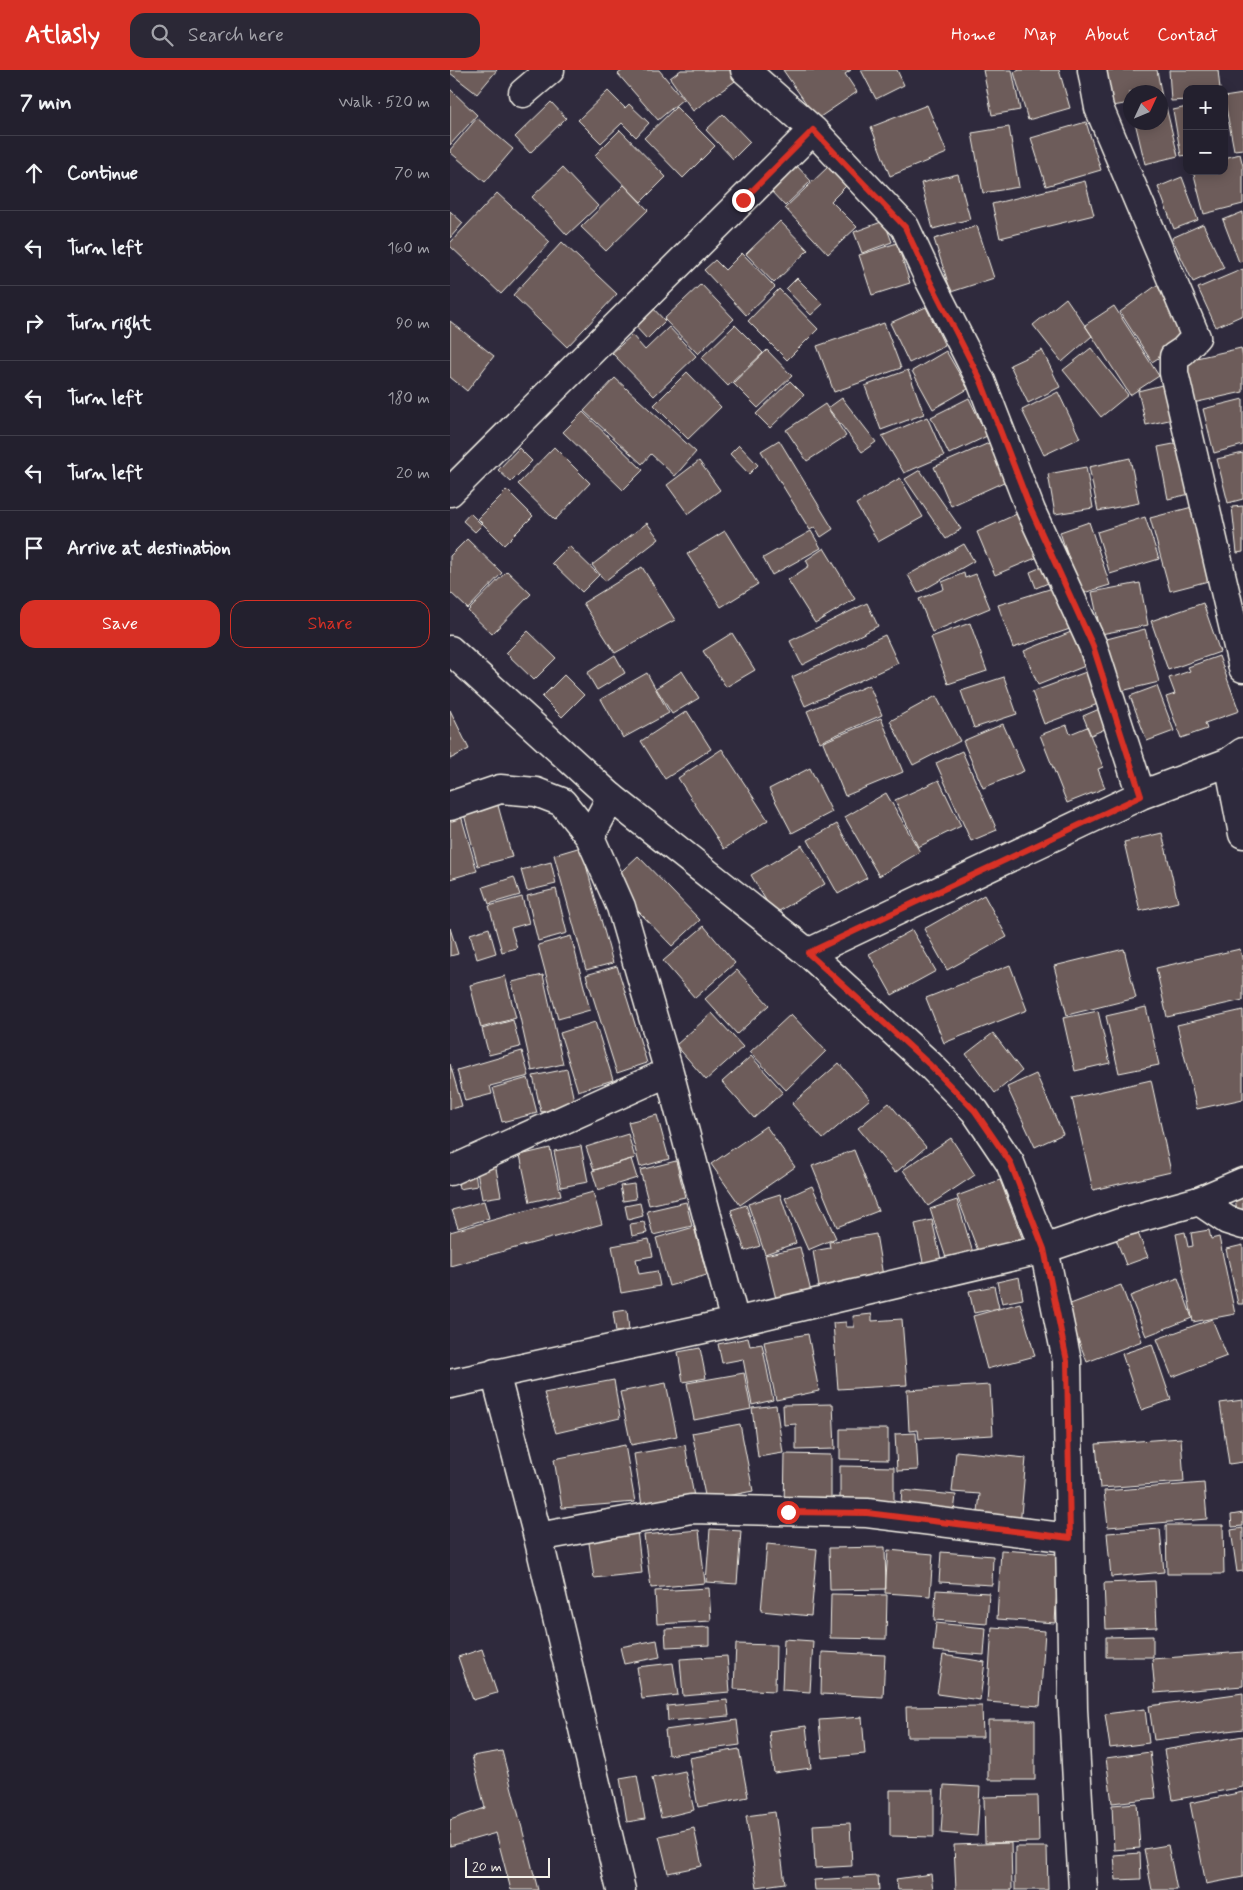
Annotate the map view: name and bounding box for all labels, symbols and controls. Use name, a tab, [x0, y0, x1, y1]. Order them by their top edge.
search box	[130, 13, 480, 58]
text: Atlasly	[25, 20, 100, 51]
icon: search	[148, 21, 176, 49]
text: Search here	[188, 23, 284, 48]
text: Home	[951, 23, 996, 47]
text: Map	[1024, 23, 1057, 47]
text: About	[1085, 23, 1129, 47]
text: Contact	[1157, 23, 1218, 47]
north arrow	[1123, 85, 1168, 130]
map controls	[1183, 85, 1228, 175]
button: +	[1183, 85, 1228, 130]
text: 7 min	[20, 89, 72, 117]
text: Walk · 520 m	[338, 92, 430, 113]
button: −	[1183, 130, 1228, 175]
icon: ahead	[20, 159, 48, 187]
text: Continue	[67, 161, 138, 186]
text: 70 m	[394, 163, 430, 184]
route end	[732, 189, 755, 212]
icon: left	[20, 234, 48, 262]
text: Turn left	[67, 236, 143, 261]
text: 160 m	[387, 238, 430, 259]
icon: right	[20, 309, 48, 337]
text: Turn right	[67, 311, 151, 336]
text: 90 m	[396, 313, 430, 334]
icon: left	[20, 384, 48, 412]
text: Turn left	[67, 386, 143, 411]
text: 180 m	[387, 388, 430, 409]
icon: left	[20, 459, 48, 487]
text: Turn left	[67, 461, 143, 486]
text: 20 m	[396, 463, 430, 484]
icon: arrive	[20, 534, 48, 562]
text: Arrive at destination	[67, 536, 231, 561]
button: Save	[20, 600, 220, 648]
button: Share	[230, 600, 430, 648]
route start	[777, 1501, 800, 1524]
scale bar	[465, 1855, 550, 1878]
text: 20 m	[472, 1858, 502, 1876]

